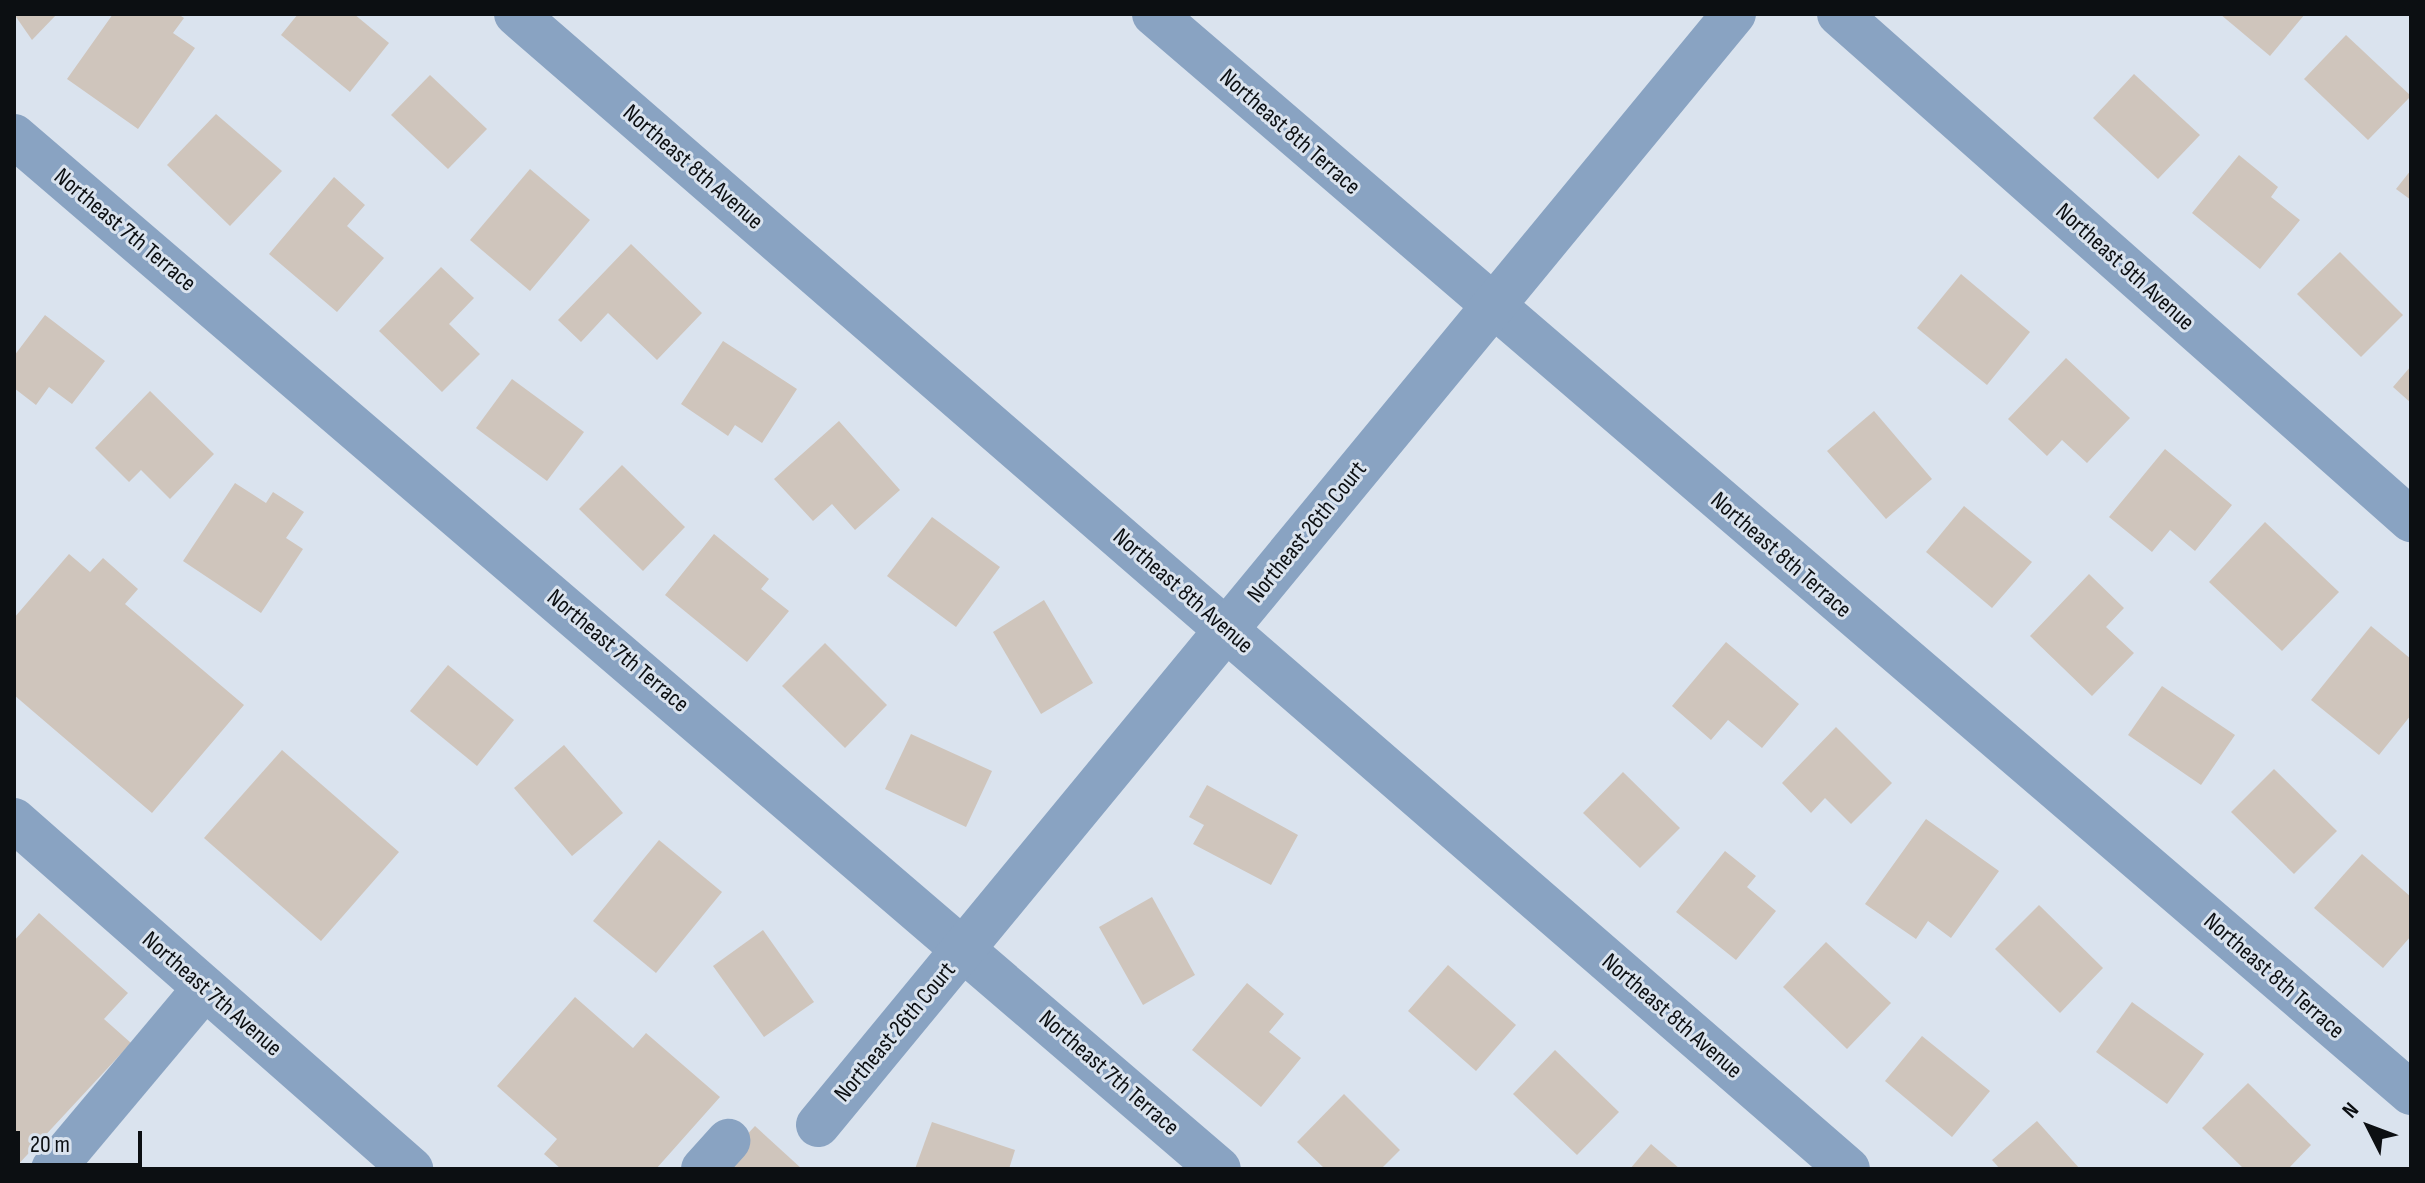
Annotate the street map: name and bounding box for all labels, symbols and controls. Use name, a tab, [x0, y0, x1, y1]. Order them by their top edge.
street label: Northeast 8th Terrace	[1214, 63, 1366, 201]
street label: Northeast 8th Avenue	[617, 98, 769, 236]
street label: Northeast 7th Terrace	[48, 162, 202, 298]
street label: Northeast 9th Avenue	[2050, 197, 2200, 337]
street label: Northeast 26th Court	[1241, 456, 1373, 608]
street label: Northeast 8th Terrace	[1705, 486, 1857, 624]
street label: Northeast 8th Avenue	[1107, 522, 1259, 660]
street label: Northeast 7th Terrace	[541, 583, 695, 719]
street label: Northeast 8th Terrace	[2198, 907, 2350, 1045]
street label: Northeast 7th Avenue	[136, 926, 288, 1062]
street label: Northeast 8th Avenue	[1596, 947, 1748, 1085]
street label: Northeast 26th Court	[828, 956, 962, 1108]
street label: Northeast 7th Terrace	[1033, 1004, 1185, 1142]
north arrow	[2329, 1087, 2409, 1167]
text: N	[2337, 1097, 2365, 1124]
scale bar	[20, 1115, 146, 1165]
text: 20 m	[30, 1130, 70, 1159]

